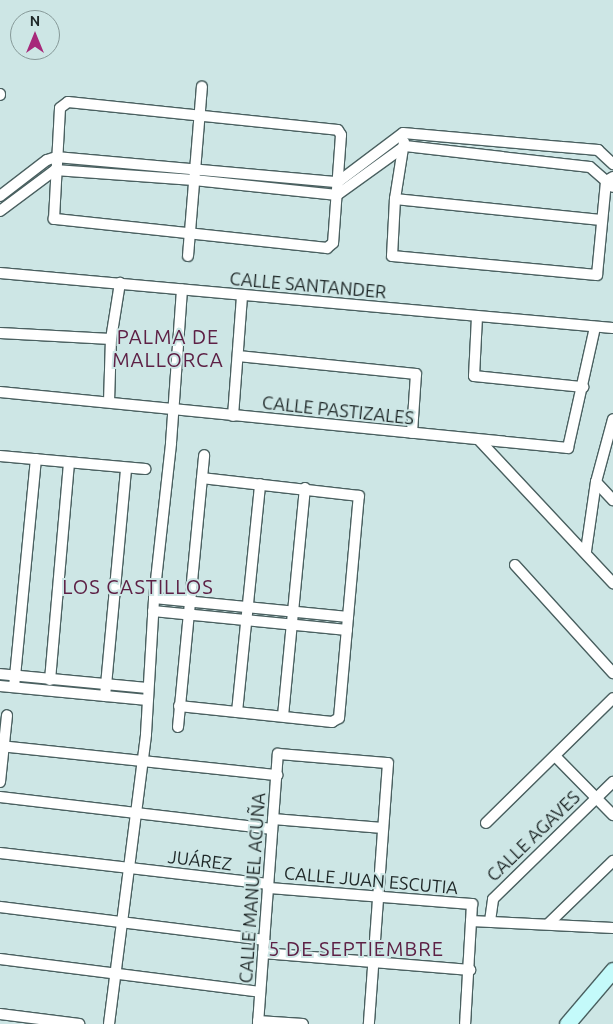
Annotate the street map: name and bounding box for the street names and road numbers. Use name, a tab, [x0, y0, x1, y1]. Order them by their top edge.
street label: CALLE SANTANDER	[229, 267, 387, 303]
street label: CALLE PASTIZALES	[261, 391, 415, 429]
street label: CALLE AGAVES	[482, 786, 584, 886]
street label: CALLE MANUEL ACUÑA	[235, 792, 269, 984]
street label: JUÁREZ	[167, 845, 233, 875]
street label: CALLE JUAN ESCUTIA	[283, 862, 459, 898]

